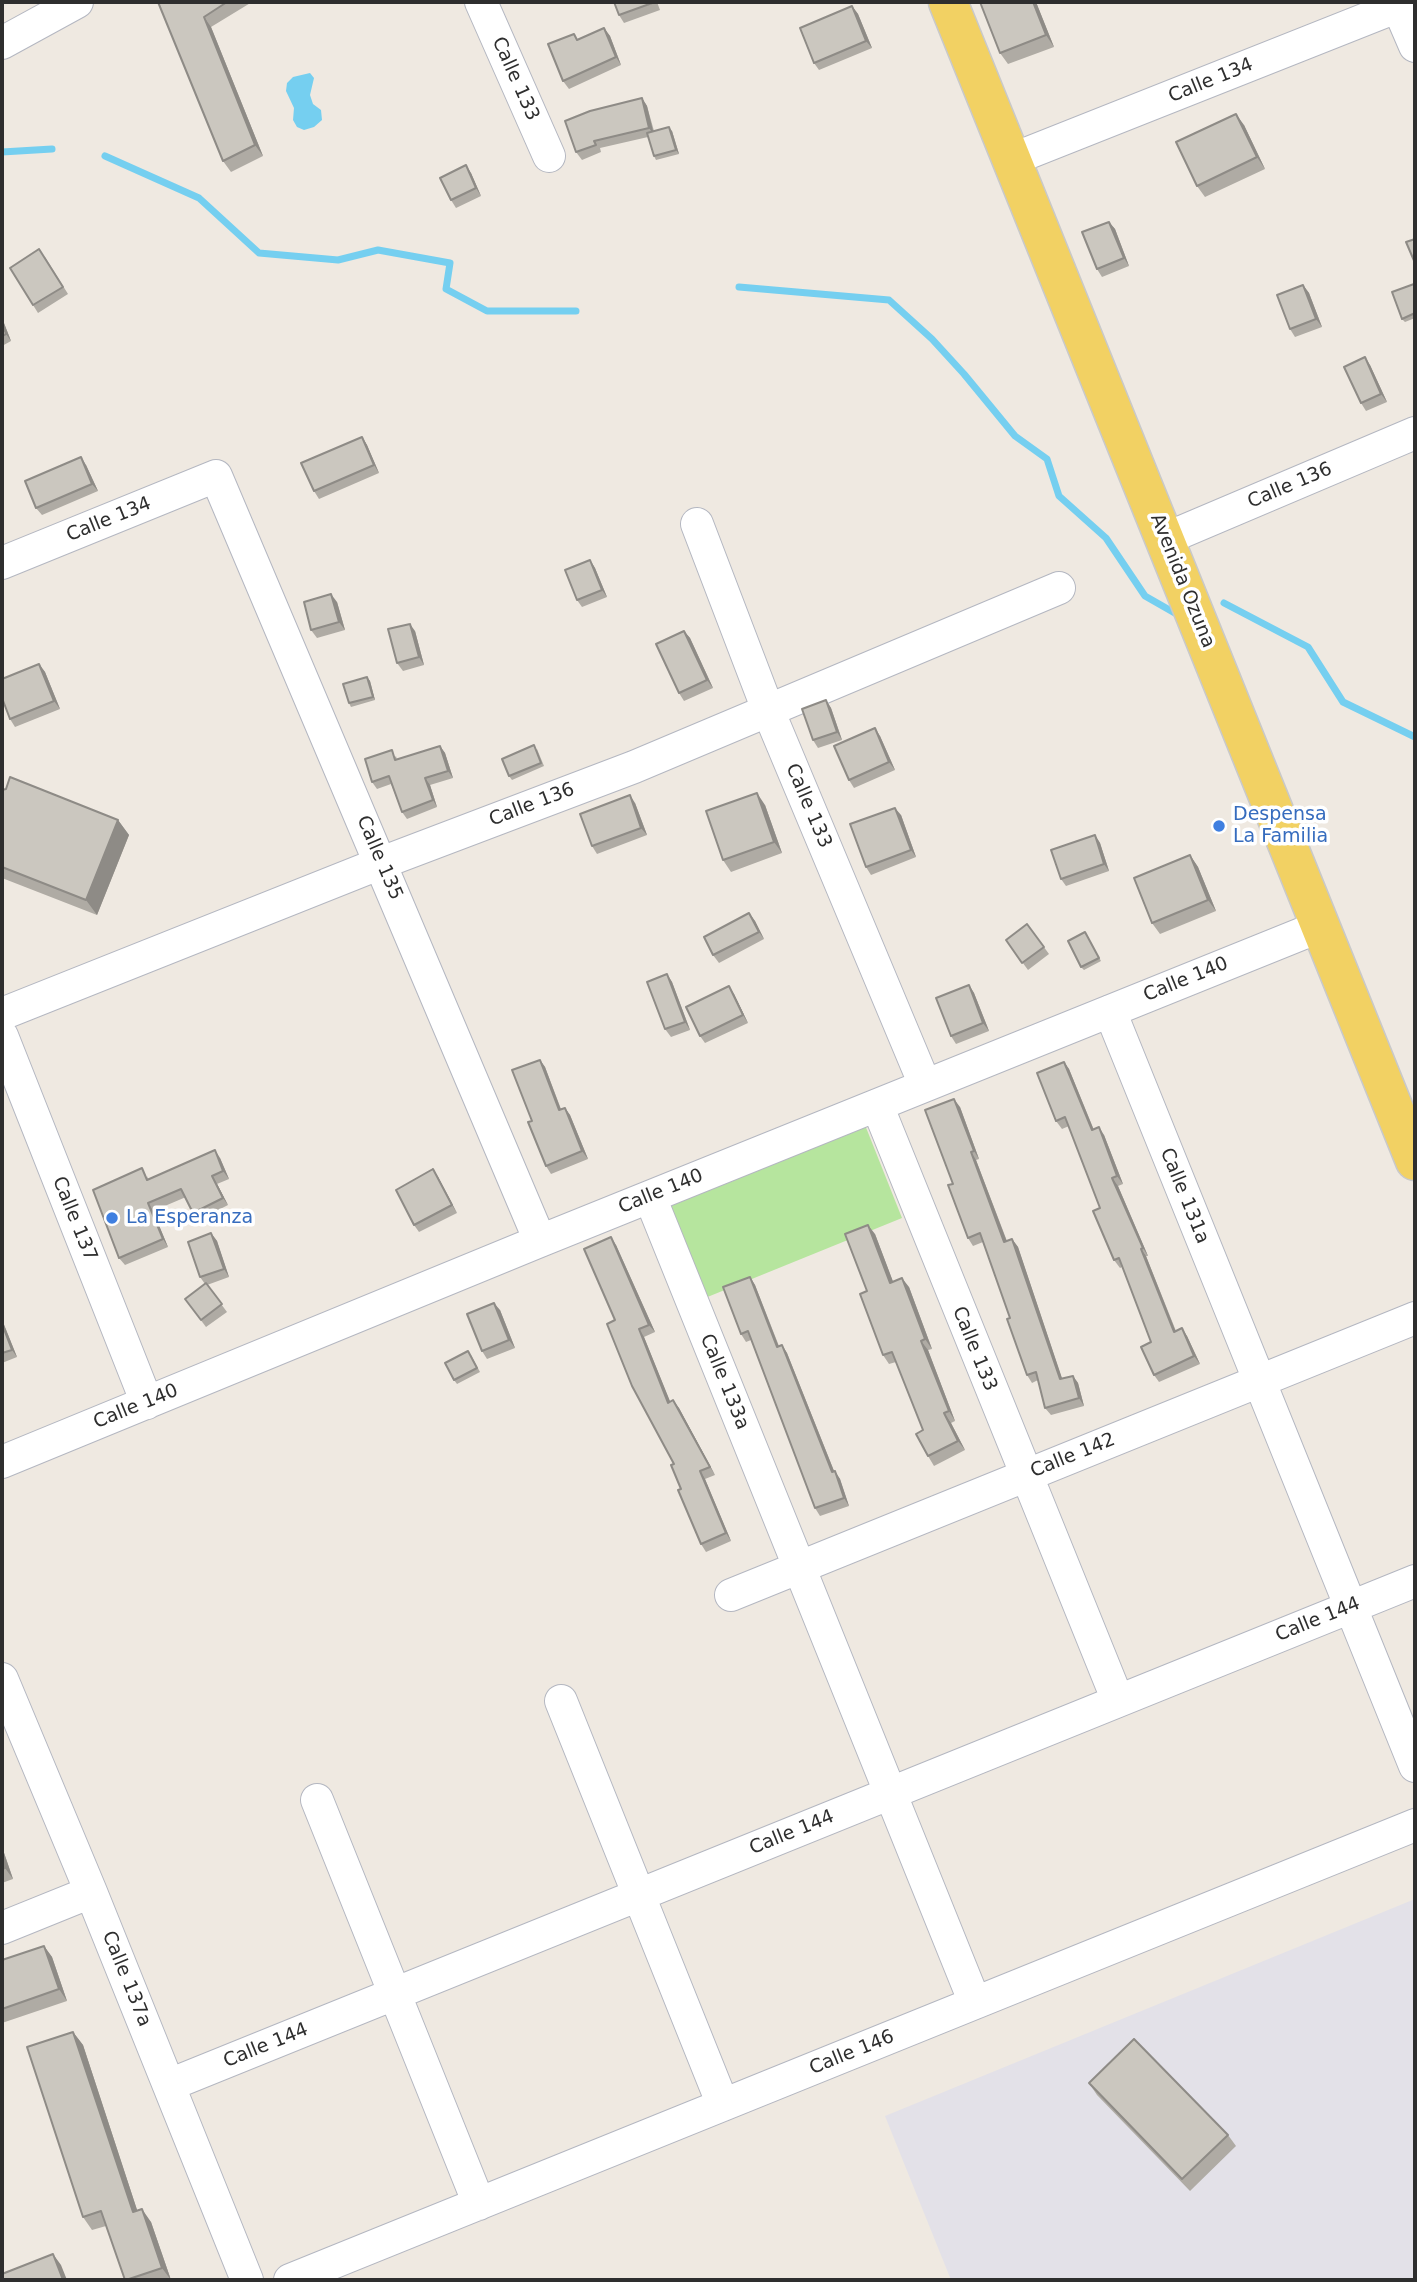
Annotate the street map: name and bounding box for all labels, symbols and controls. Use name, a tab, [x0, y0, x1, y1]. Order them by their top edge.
street label: Calle 133	[486, 33, 544, 125]
street label: Calle 134	[1165, 54, 1257, 108]
street label: Calle 136	[1244, 458, 1336, 514]
street label: Calle 134	[63, 493, 155, 547]
street label: Avenida Ozuna	[1145, 511, 1219, 651]
street label: Calle 133	[780, 760, 836, 852]
street label: Calle 136	[486, 778, 578, 832]
place label: Despensa La Familia	[1233, 804, 1328, 848]
street label: Calle 135	[351, 812, 407, 904]
marker: Despensa La Familia	[1211, 818, 1227, 834]
street label: Calle 140	[1140, 953, 1232, 1007]
street label: Calle 131a	[1154, 1145, 1214, 1247]
street label: Calle 140	[615, 1165, 707, 1219]
street label: Calle 137	[47, 1173, 101, 1265]
place label: La Esperanza	[126, 1207, 253, 1229]
marker: La Esperanza	[104, 1210, 120, 1226]
street label: Calle 133	[947, 1303, 1001, 1395]
street label: Calle 133a	[694, 1331, 754, 1433]
street label: Calle 140	[90, 1380, 182, 1434]
street label: Calle 142	[1027, 1429, 1119, 1483]
street label: Calle 144	[1272, 1593, 1364, 1647]
street label: Calle 144	[746, 1806, 838, 1860]
street label: Calle 137a	[96, 1928, 156, 2030]
street label: Calle 144	[220, 2019, 312, 2073]
street label: Calle 146	[806, 2026, 898, 2080]

